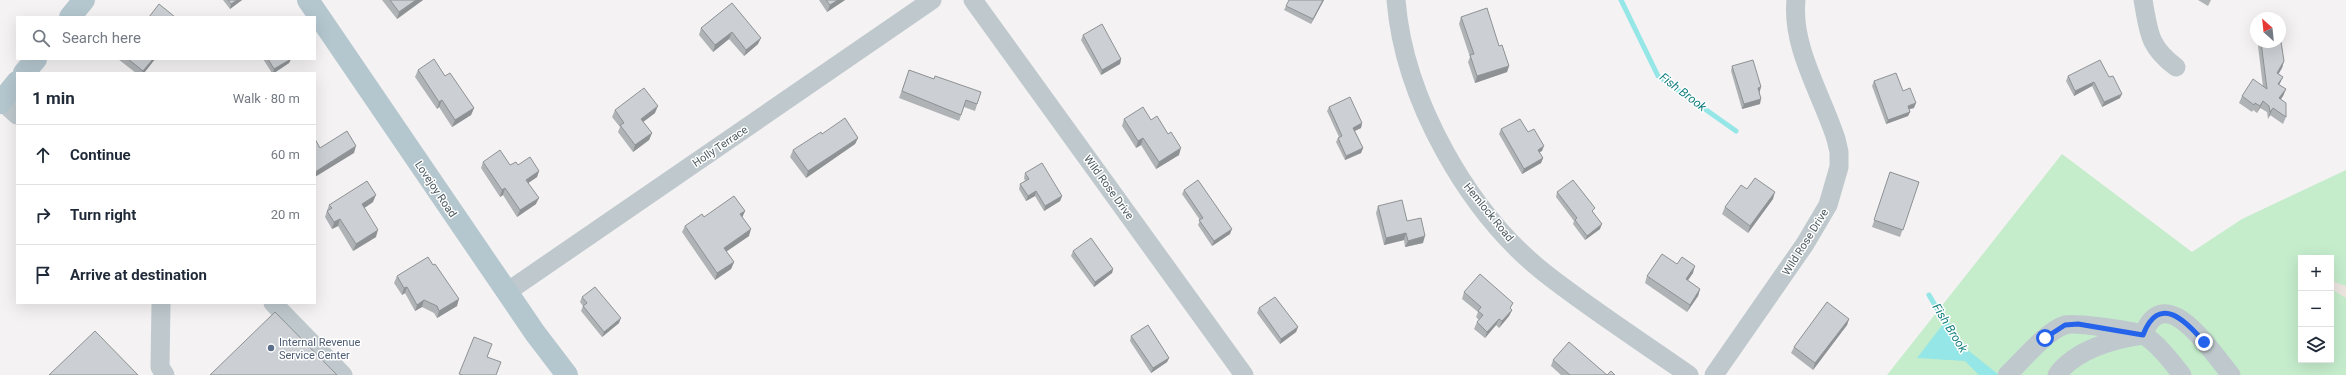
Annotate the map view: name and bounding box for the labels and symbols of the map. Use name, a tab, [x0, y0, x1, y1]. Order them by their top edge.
north arrow	[2250, 12, 2286, 48]
water label: Fish Brook	[1657, 70, 1710, 115]
street label: Holly Terrace	[690, 123, 751, 170]
street label: Wild Rose Drive	[1081, 153, 1136, 222]
street label: Lovejoy Road	[412, 159, 459, 220]
street label: Hemlock Road	[1461, 180, 1516, 244]
street label: Wild Rose Drive	[1780, 206, 1831, 278]
water label: Fish Brook	[1930, 301, 1971, 356]
route start	[2036, 329, 2054, 347]
route end	[2195, 333, 2213, 351]
place label: Internal Revenue Service Center	[279, 336, 360, 362]
marker: Internal Revenue Service Center	[266, 343, 276, 353]

